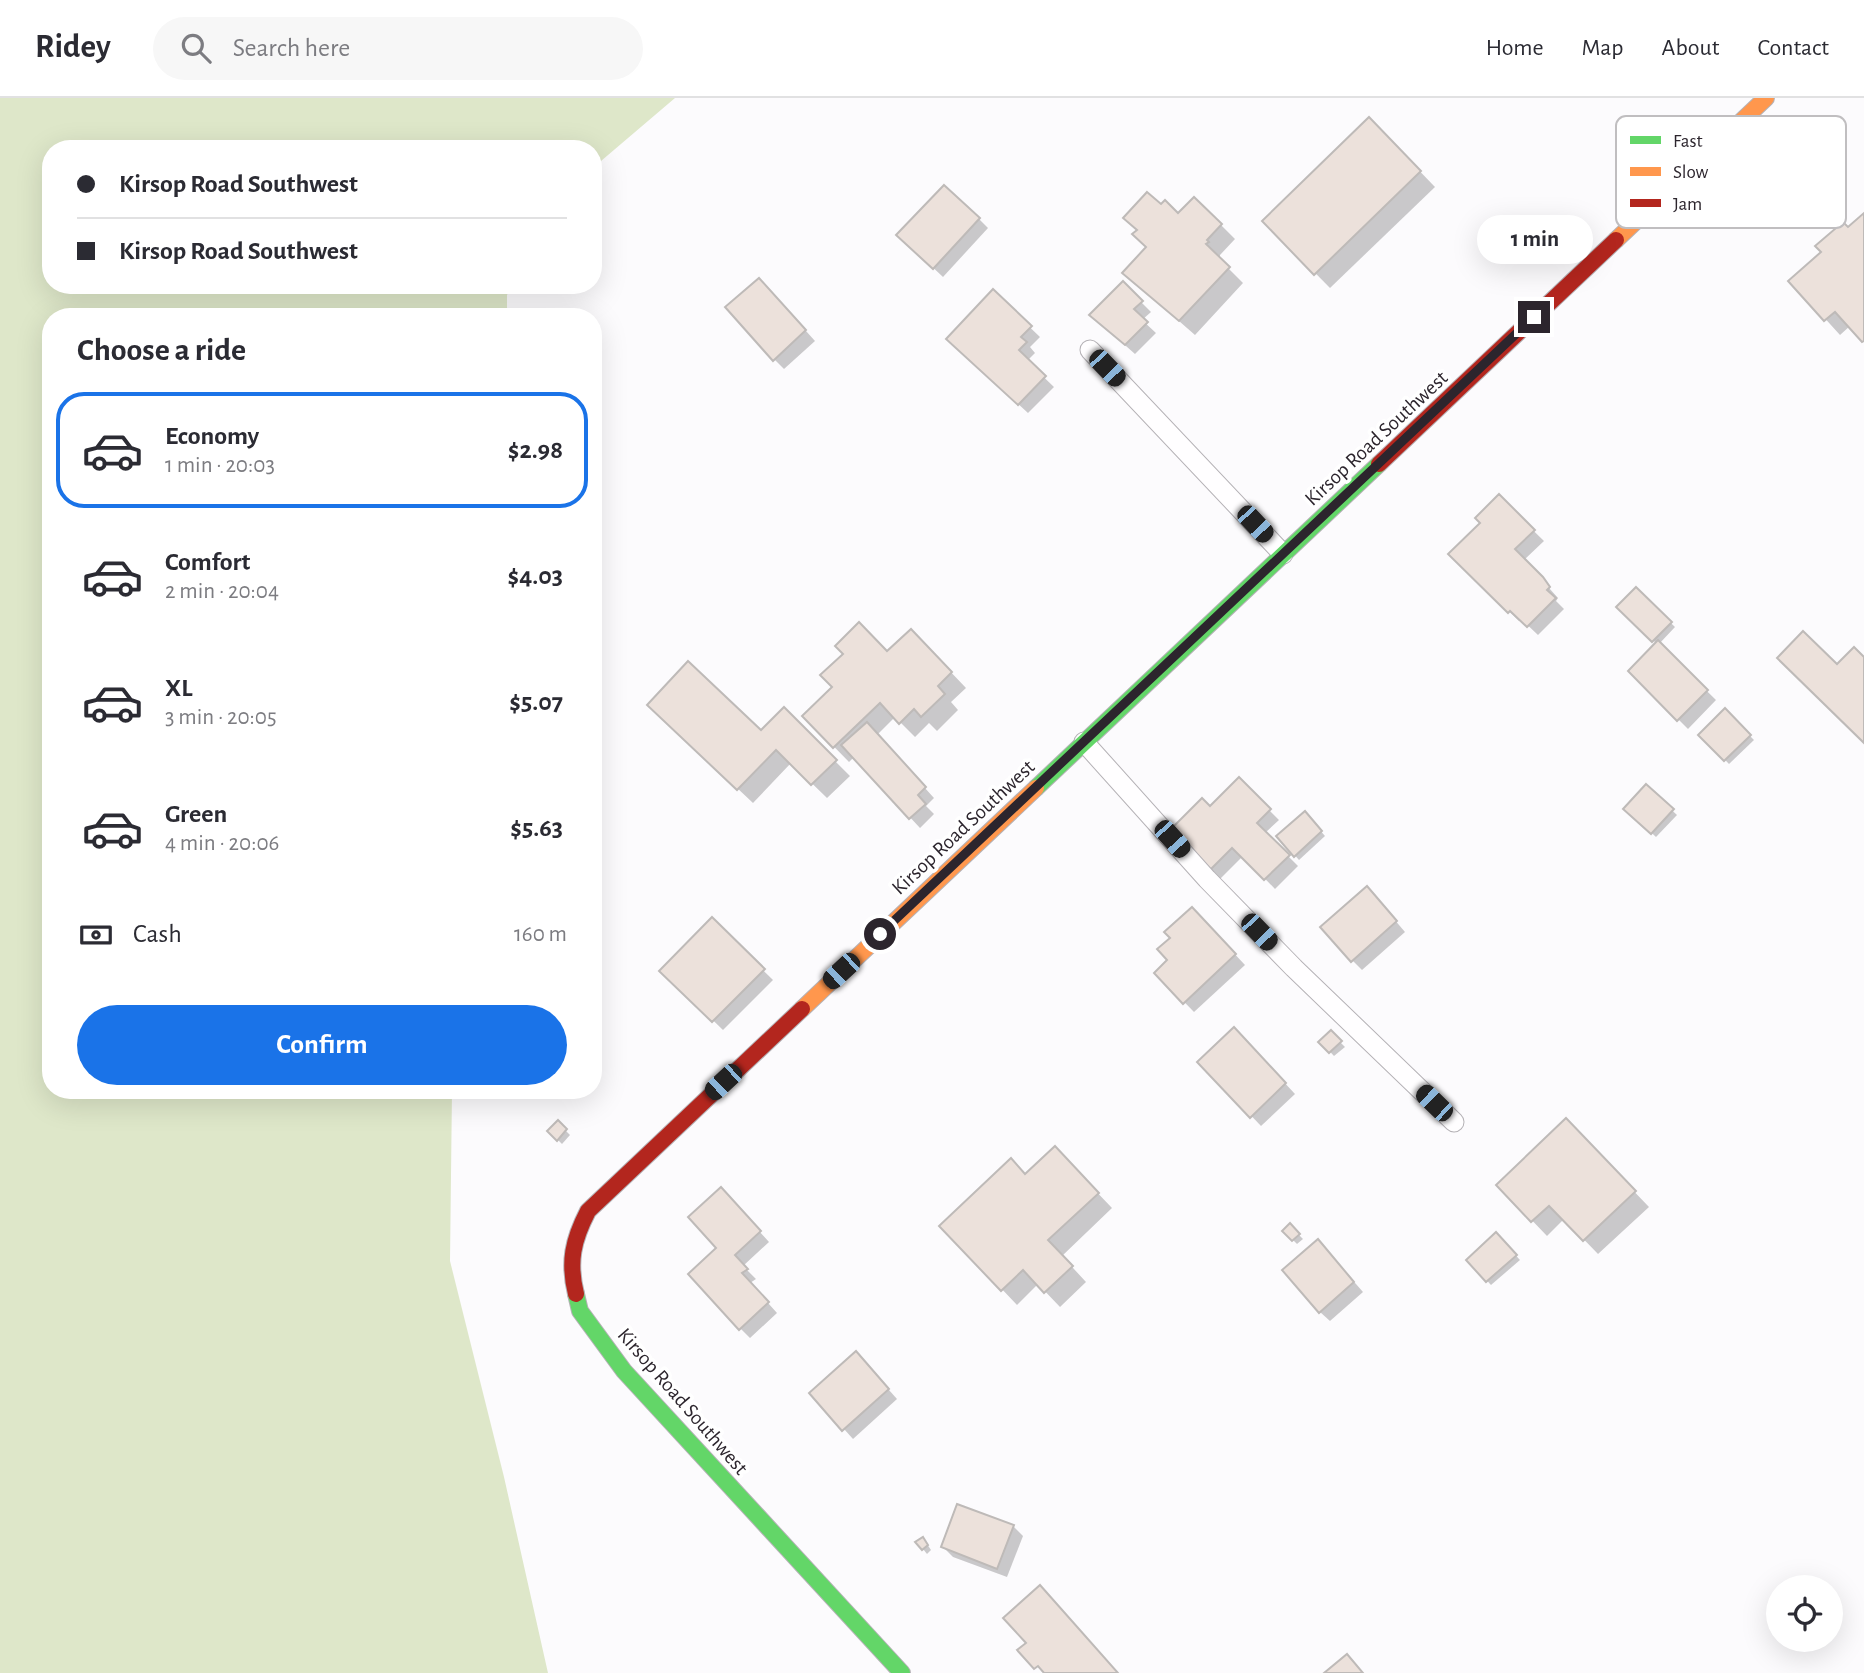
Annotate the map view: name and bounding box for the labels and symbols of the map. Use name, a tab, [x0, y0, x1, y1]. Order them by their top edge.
legend	[1616, 116, 1846, 228]
text: Fast	[1673, 132, 1703, 151]
text: Slow	[1673, 163, 1709, 182]
text: Jam	[1673, 195, 1702, 214]
callout: 1 min	[1476, 216, 1592, 264]
route end	[1518, 301, 1550, 333]
car	[1085, 346, 1130, 390]
street label: Kirsop Road Southwest	[1301, 367, 1452, 510]
car	[1233, 501, 1278, 547]
street label: Kirsop Road Southwest	[888, 756, 1039, 899]
car	[1151, 816, 1194, 862]
car	[1237, 910, 1282, 954]
route start	[864, 918, 896, 950]
car	[819, 949, 864, 993]
car	[701, 1060, 746, 1104]
car	[1412, 1081, 1457, 1125]
street label: Kirsop Road Southwest	[613, 1324, 752, 1479]

